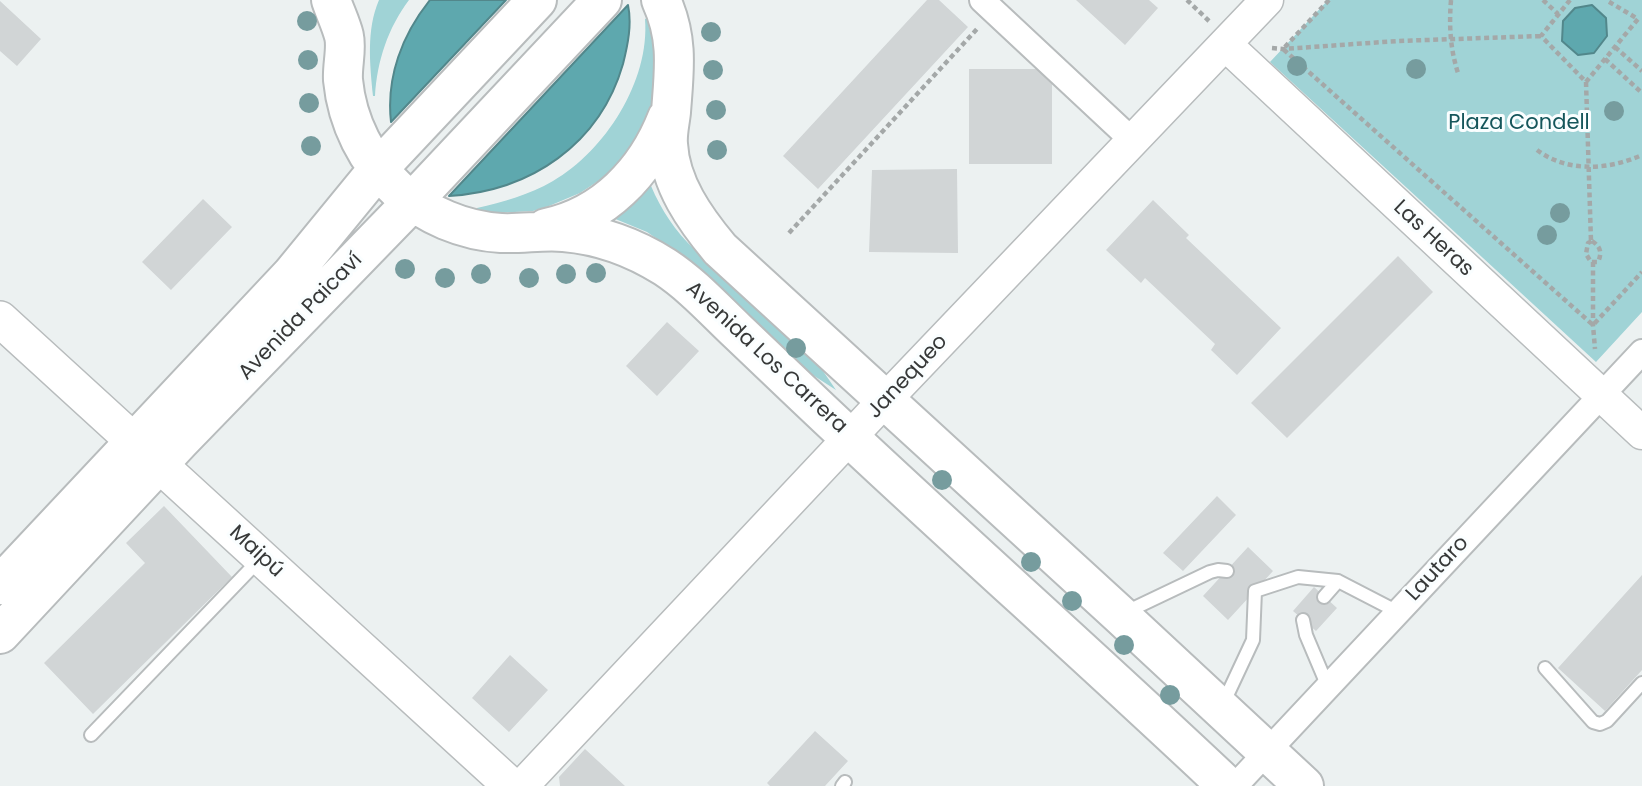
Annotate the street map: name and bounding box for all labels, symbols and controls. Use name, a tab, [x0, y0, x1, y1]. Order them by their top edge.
park label: Plaza Condell	[1448, 111, 1590, 137]
street label: Las Heras	[1388, 196, 1478, 282]
street label: Avenida Paicaví	[234, 248, 368, 386]
street label: Avenida Los Carrera	[680, 277, 852, 439]
street label: Janequeo	[863, 330, 953, 424]
street label: Maipú	[224, 521, 288, 583]
street label: Lautaro	[1402, 531, 1474, 607]

